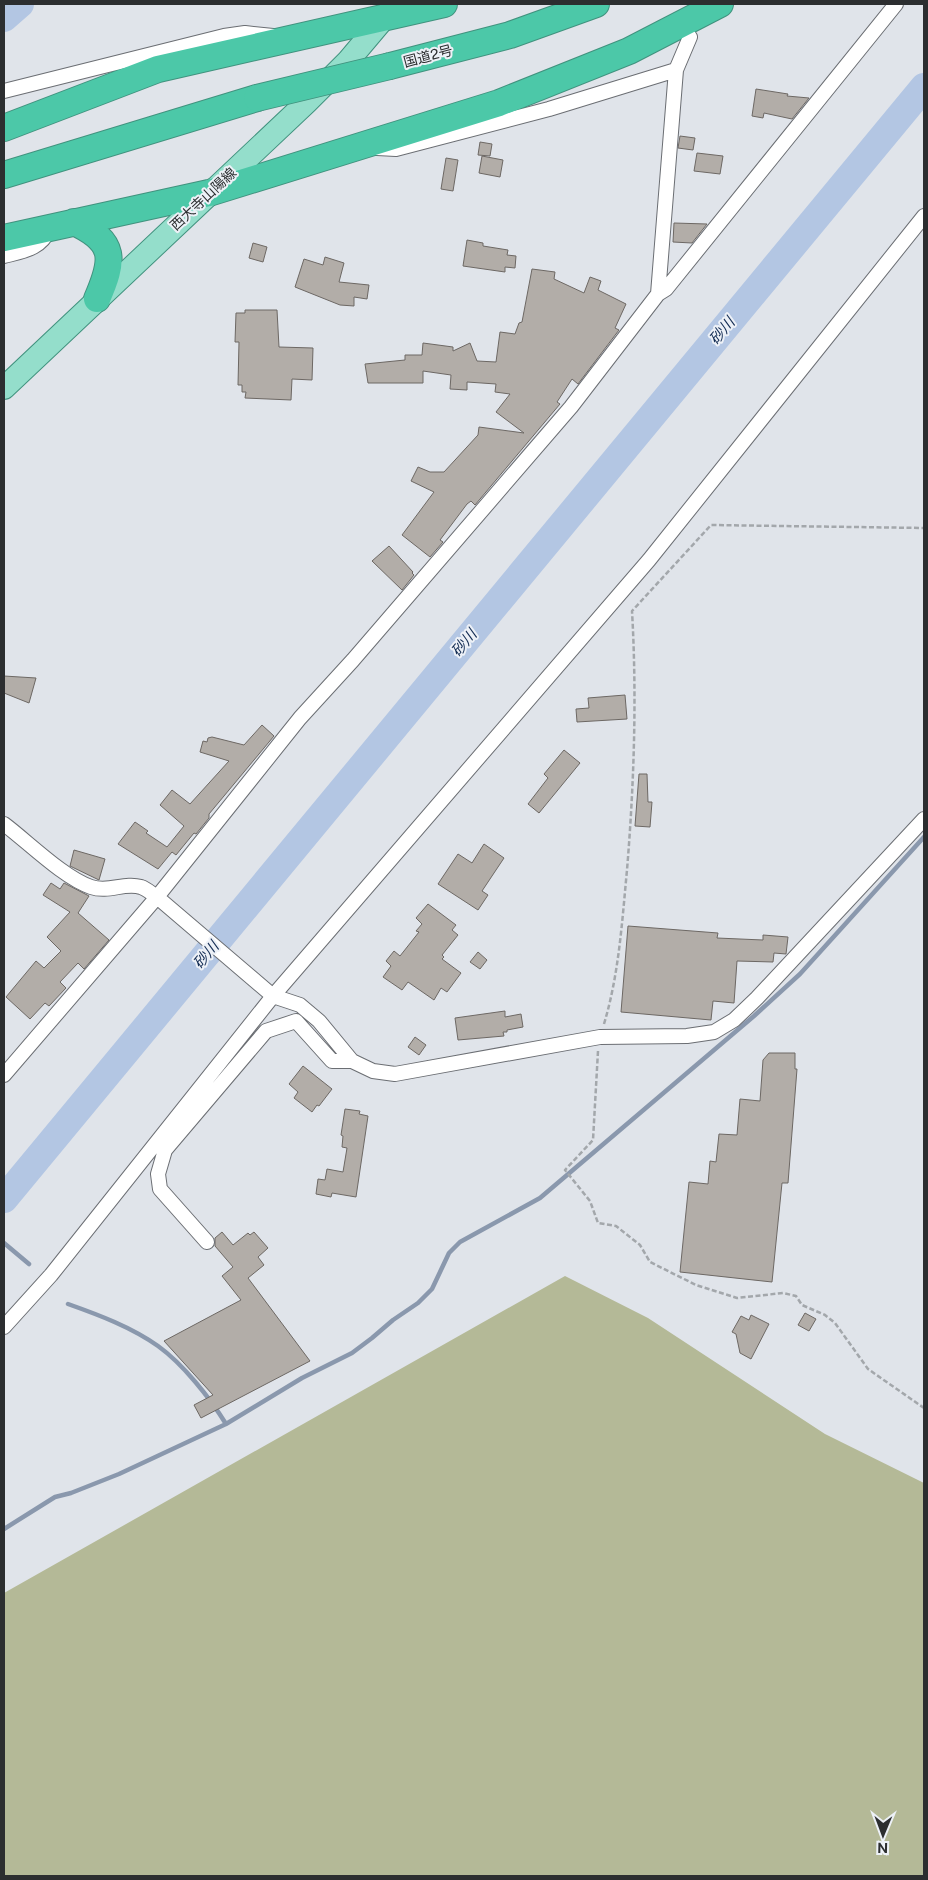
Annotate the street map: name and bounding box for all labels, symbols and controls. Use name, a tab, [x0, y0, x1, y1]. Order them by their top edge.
street label: 国道2号	[402, 42, 454, 70]
street label: 西大寺山陽線	[167, 165, 239, 233]
water label: 砂川	[705, 312, 739, 348]
water label: 砂川	[447, 624, 481, 660]
water label: 砂川	[189, 936, 223, 972]
north arrow	[858, 1810, 908, 1860]
text: N	[877, 1840, 888, 1856]

